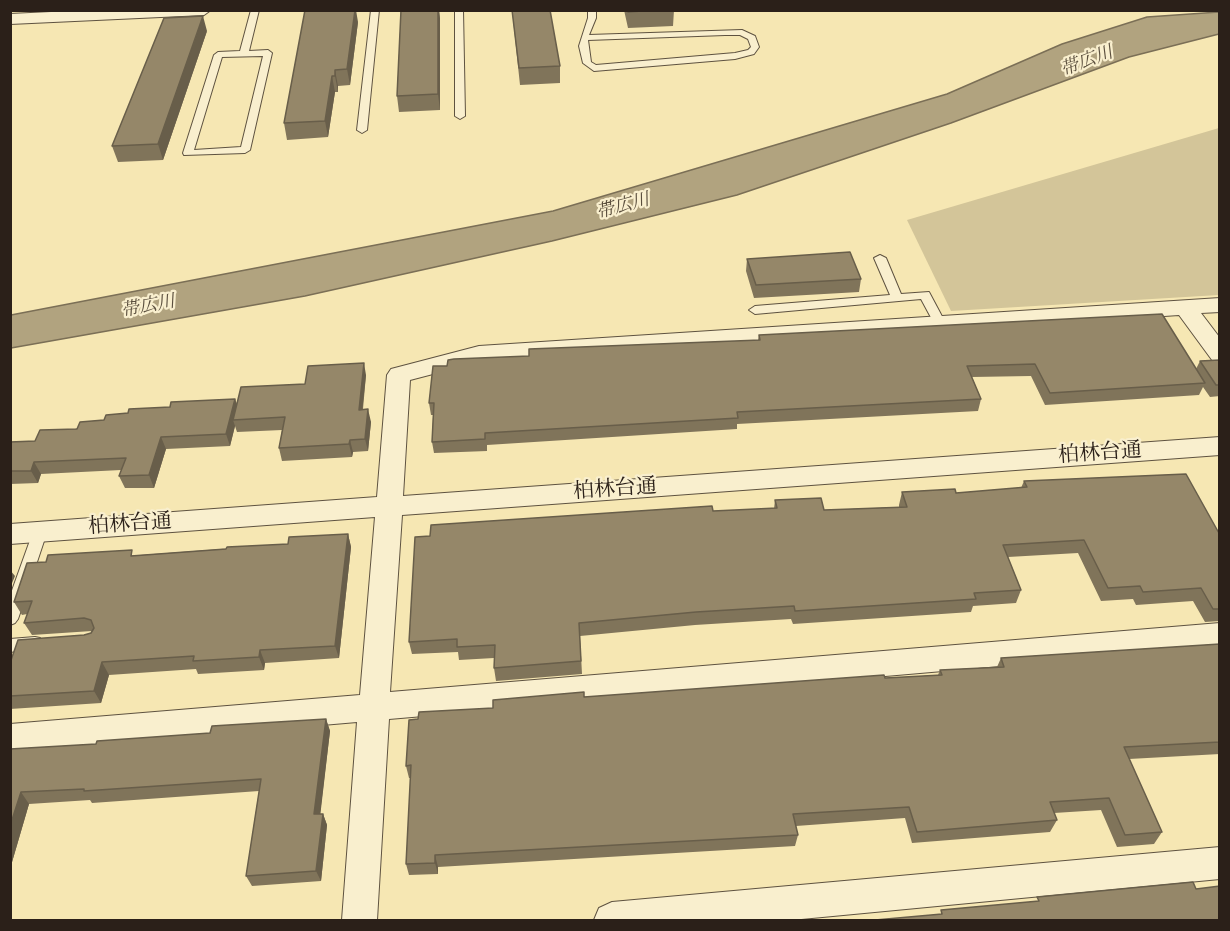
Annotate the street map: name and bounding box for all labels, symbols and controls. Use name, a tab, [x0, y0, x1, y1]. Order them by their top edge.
water label: 帯広川	[1058, 42, 1116, 82]
water label: 帯広川	[594, 190, 652, 224]
water label: 帯広川	[119, 291, 177, 323]
street label: 柏林台通	[1057, 439, 1143, 469]
street label: 柏林台通	[572, 475, 658, 505]
street label: 柏林台通	[87, 510, 173, 540]

